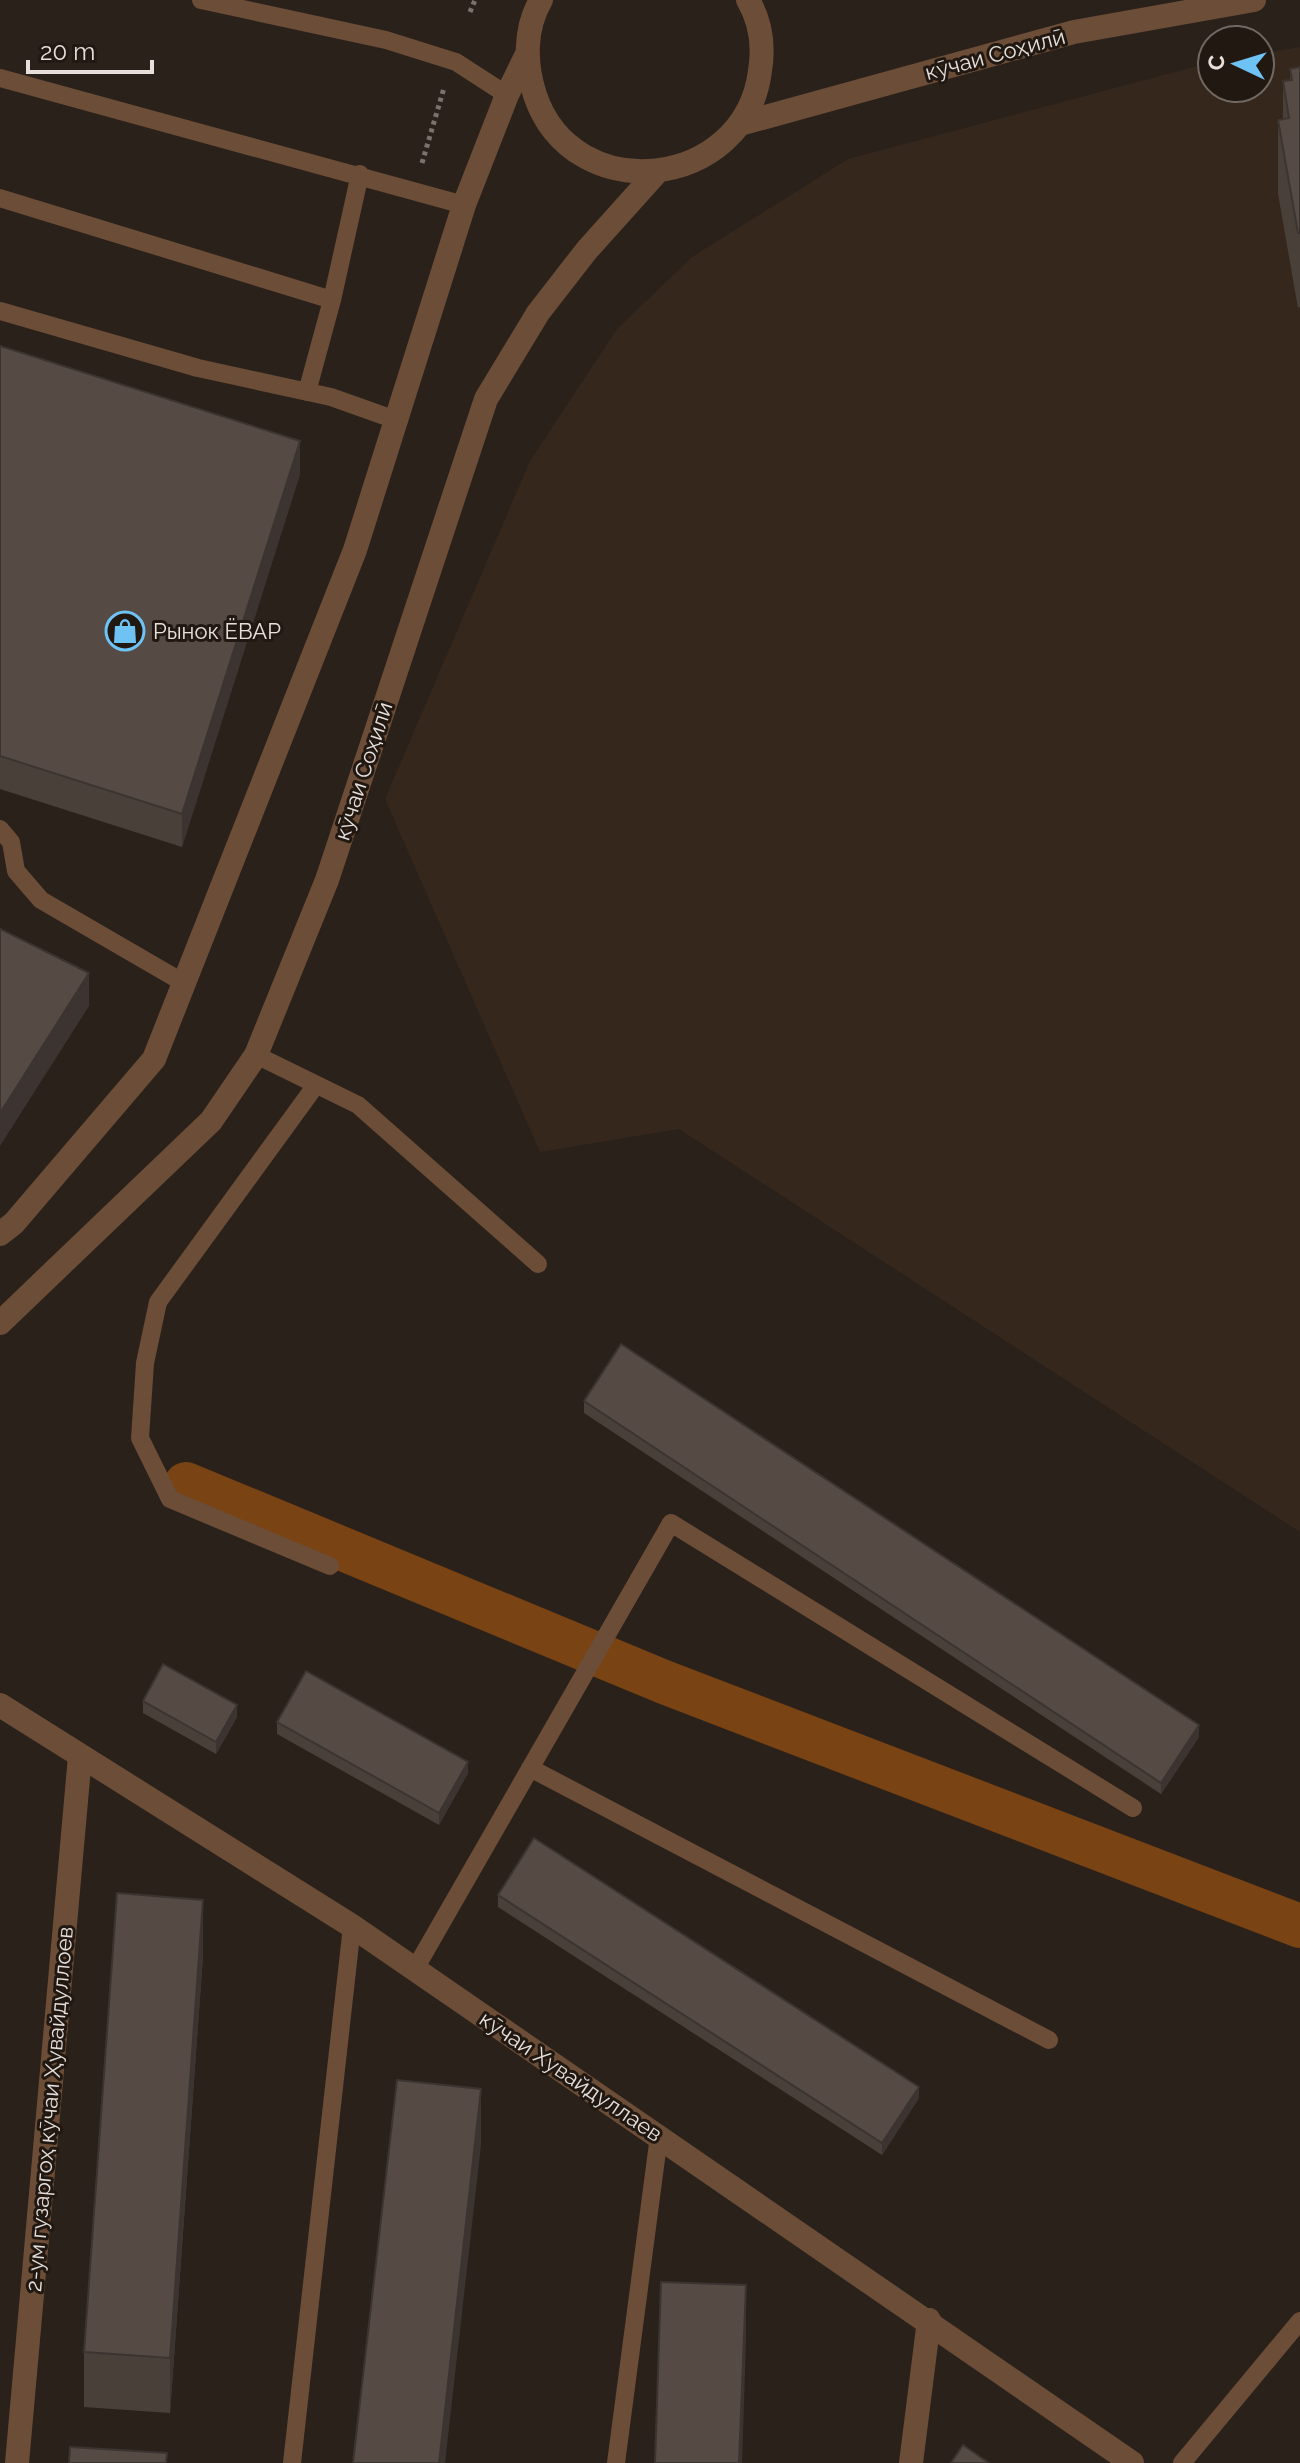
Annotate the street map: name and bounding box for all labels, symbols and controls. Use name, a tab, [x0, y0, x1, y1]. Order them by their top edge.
street label: кӯчаи Соҳилӣ	[922, 23, 1068, 85]
scale bar	[28, 24, 152, 74]
north arrow	[1196, 24, 1276, 104]
text: 20 m	[40, 37, 95, 66]
text: С	[1203, 54, 1230, 71]
shop icon: Рынок ЁВАР	[104, 610, 146, 652]
place label: Рынок ЁВАР	[153, 618, 281, 644]
street label: кӯчаи Соҳилӣ	[328, 699, 398, 843]
street label: 2-ум гузаргоҳ кӯчаи Ҳувайдуллоев	[20, 1925, 78, 2293]
street label: кӯчаи Хувайдуллаев	[475, 2005, 667, 2147]

